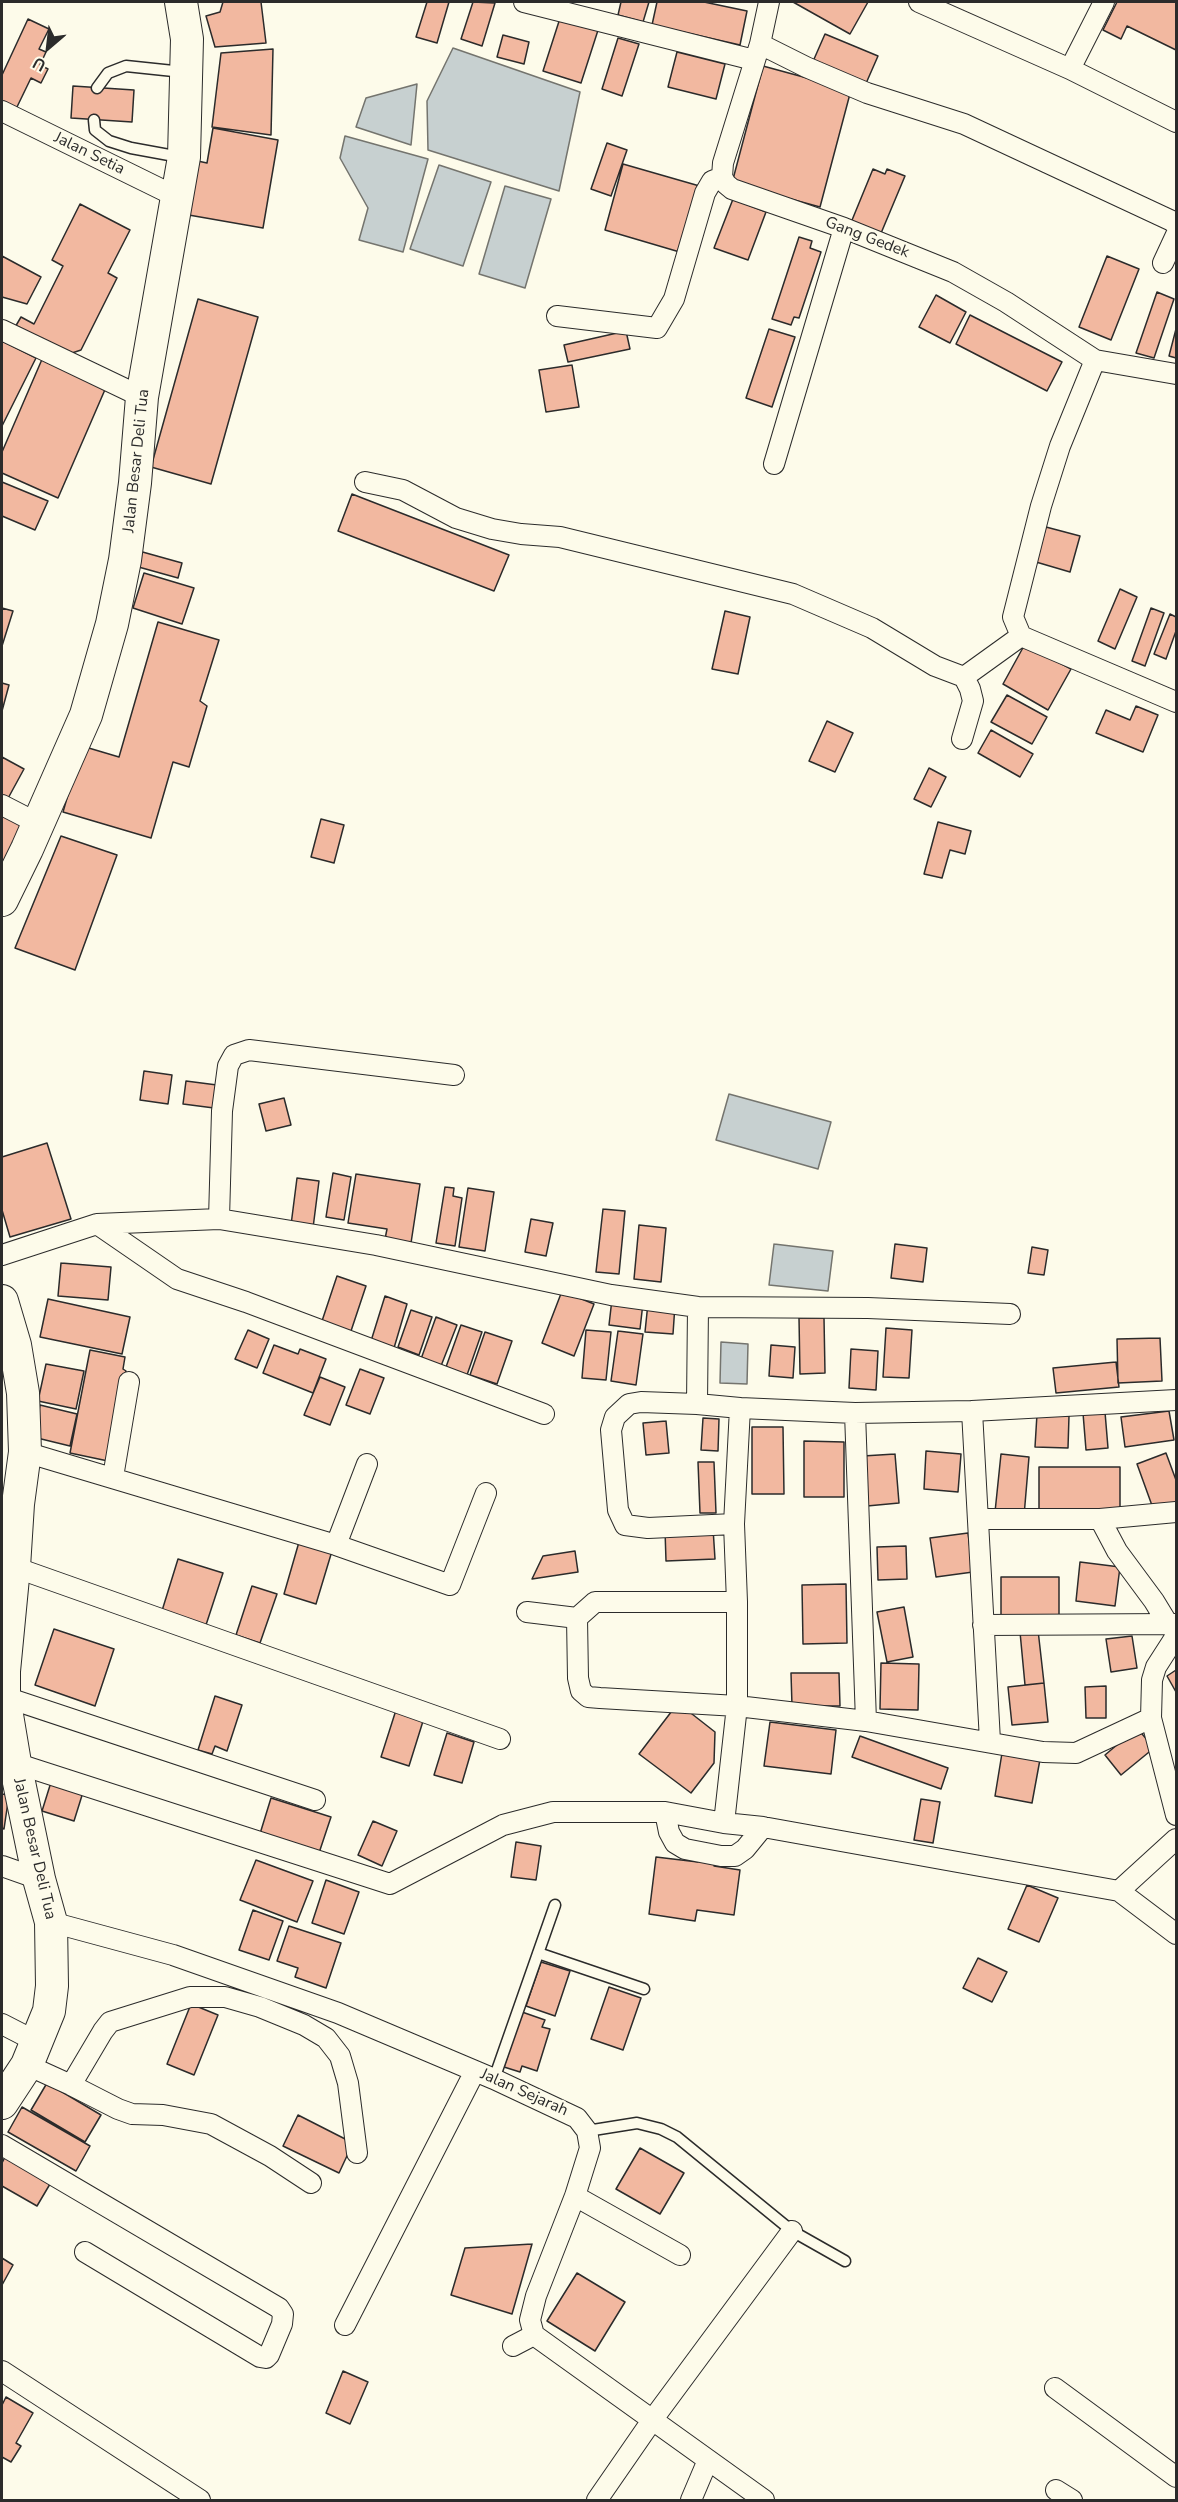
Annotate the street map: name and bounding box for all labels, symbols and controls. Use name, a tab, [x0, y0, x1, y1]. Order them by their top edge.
north arrow	[18, 18, 78, 78]
text: U	[29, 51, 50, 76]
street label: Jalan Setia	[51, 129, 127, 179]
street label: Gang Gedek	[822, 213, 912, 263]
street label: Jalan Besar Deli Tua	[120, 388, 154, 534]
street label: Jalan Besar Deli Tua	[8, 1777, 60, 1921]
street label: Jalan Sejarah	[477, 2065, 571, 2121]

